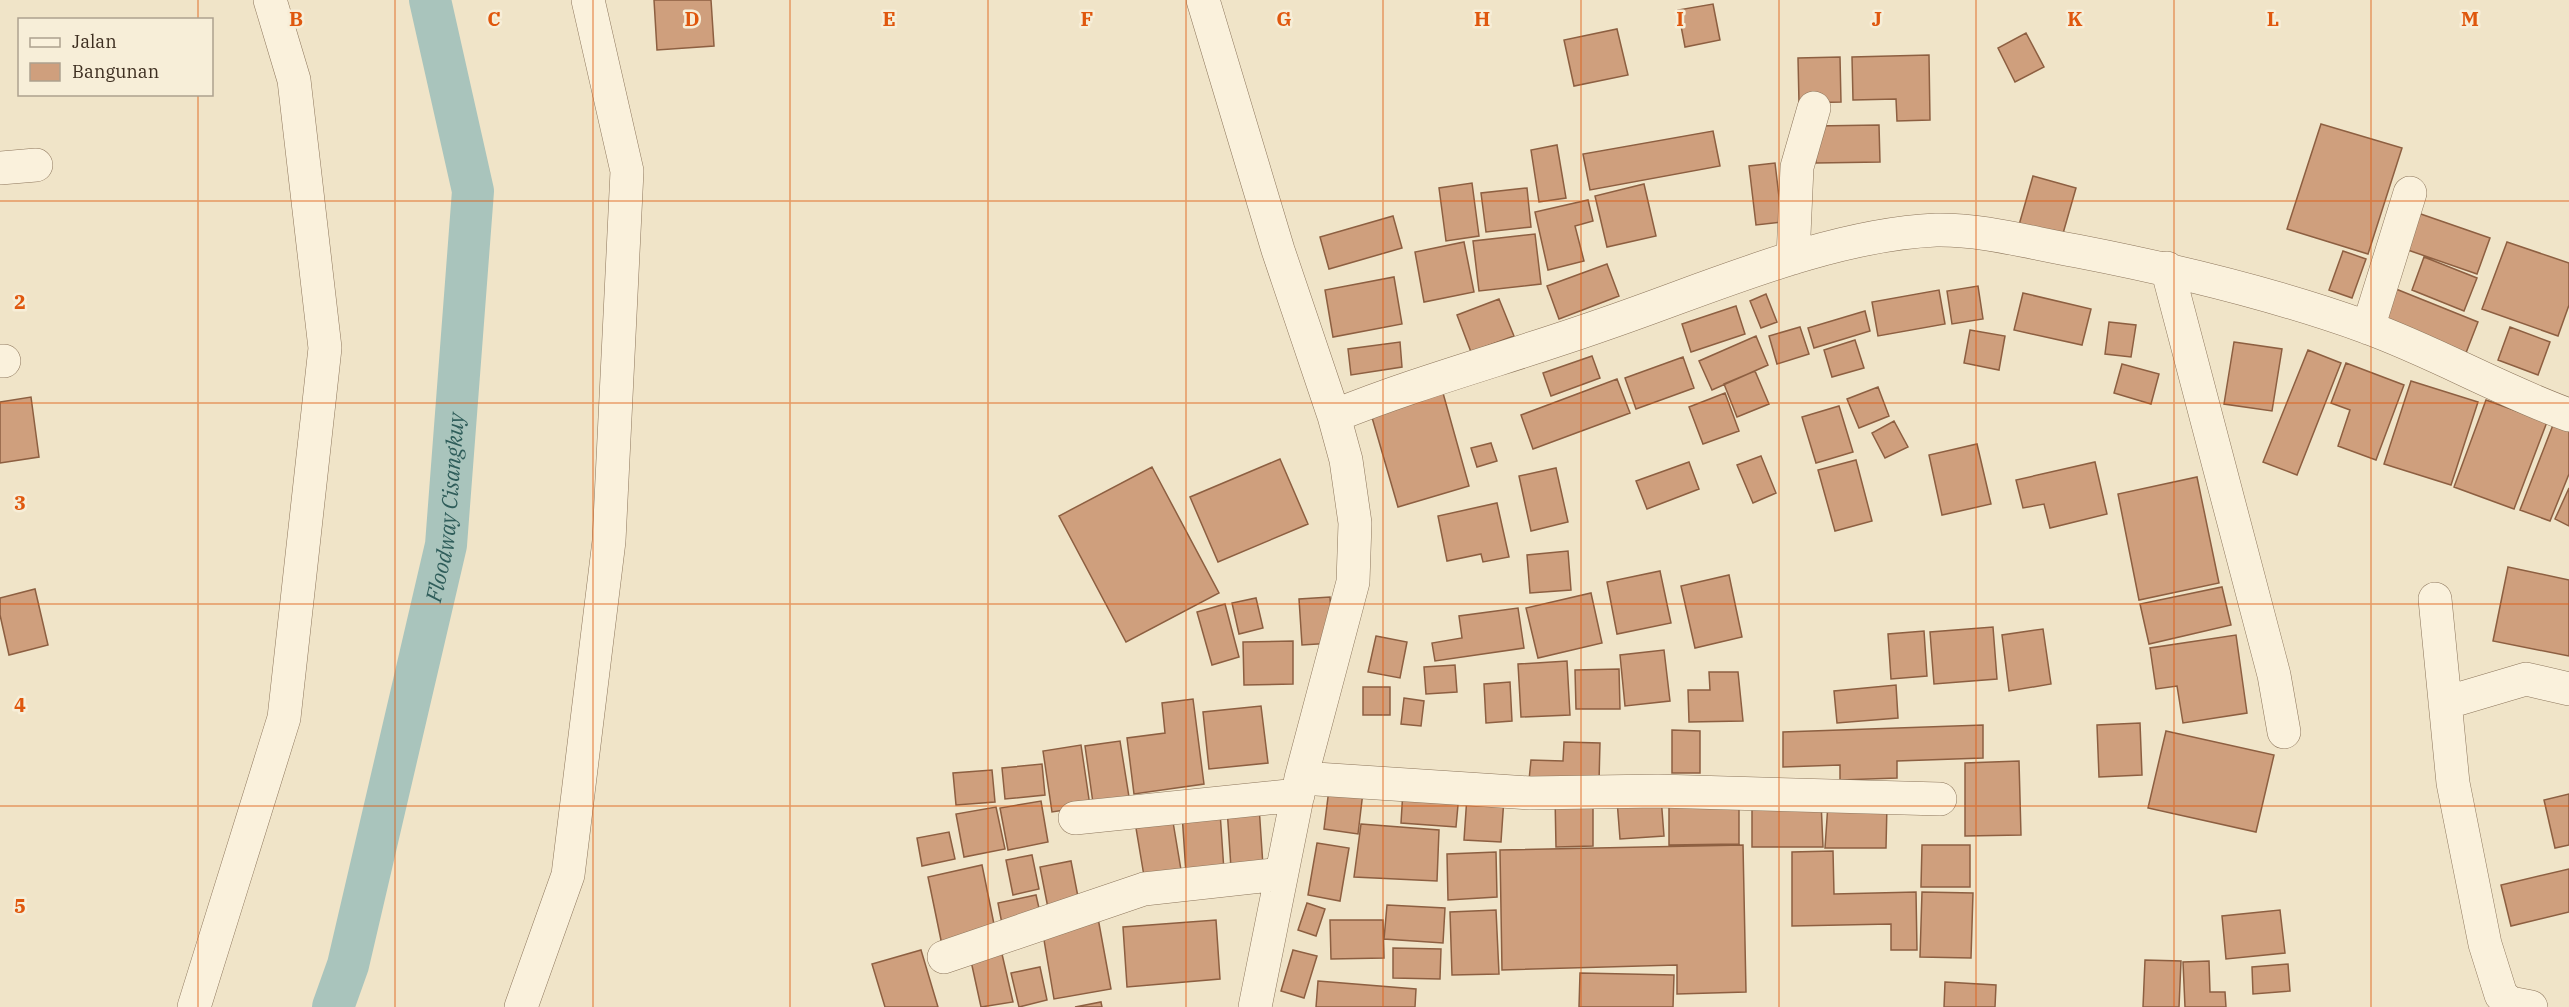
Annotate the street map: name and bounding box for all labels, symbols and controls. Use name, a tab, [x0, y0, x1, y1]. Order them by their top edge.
text: B	[289, 5, 303, 32]
text: C	[487, 5, 501, 32]
text: D	[684, 5, 700, 32]
text: E	[882, 5, 896, 32]
text: F	[1081, 5, 1093, 32]
text: G	[1276, 5, 1292, 32]
text: H	[1474, 5, 1490, 32]
text: I	[1676, 5, 1684, 32]
text: J	[1872, 5, 1882, 32]
text: K	[2067, 5, 2083, 32]
text: L	[2267, 5, 2279, 32]
text: M	[2461, 5, 2479, 32]
legend	[18, 18, 213, 96]
text: Jalan	[72, 30, 117, 53]
text: Bangunan	[72, 60, 159, 83]
text: 2	[14, 288, 26, 315]
water label: Floodway Cisangkuy	[418, 410, 470, 606]
text: 3	[14, 489, 26, 516]
text: 4	[14, 691, 26, 718]
text: 5	[14, 892, 26, 919]

